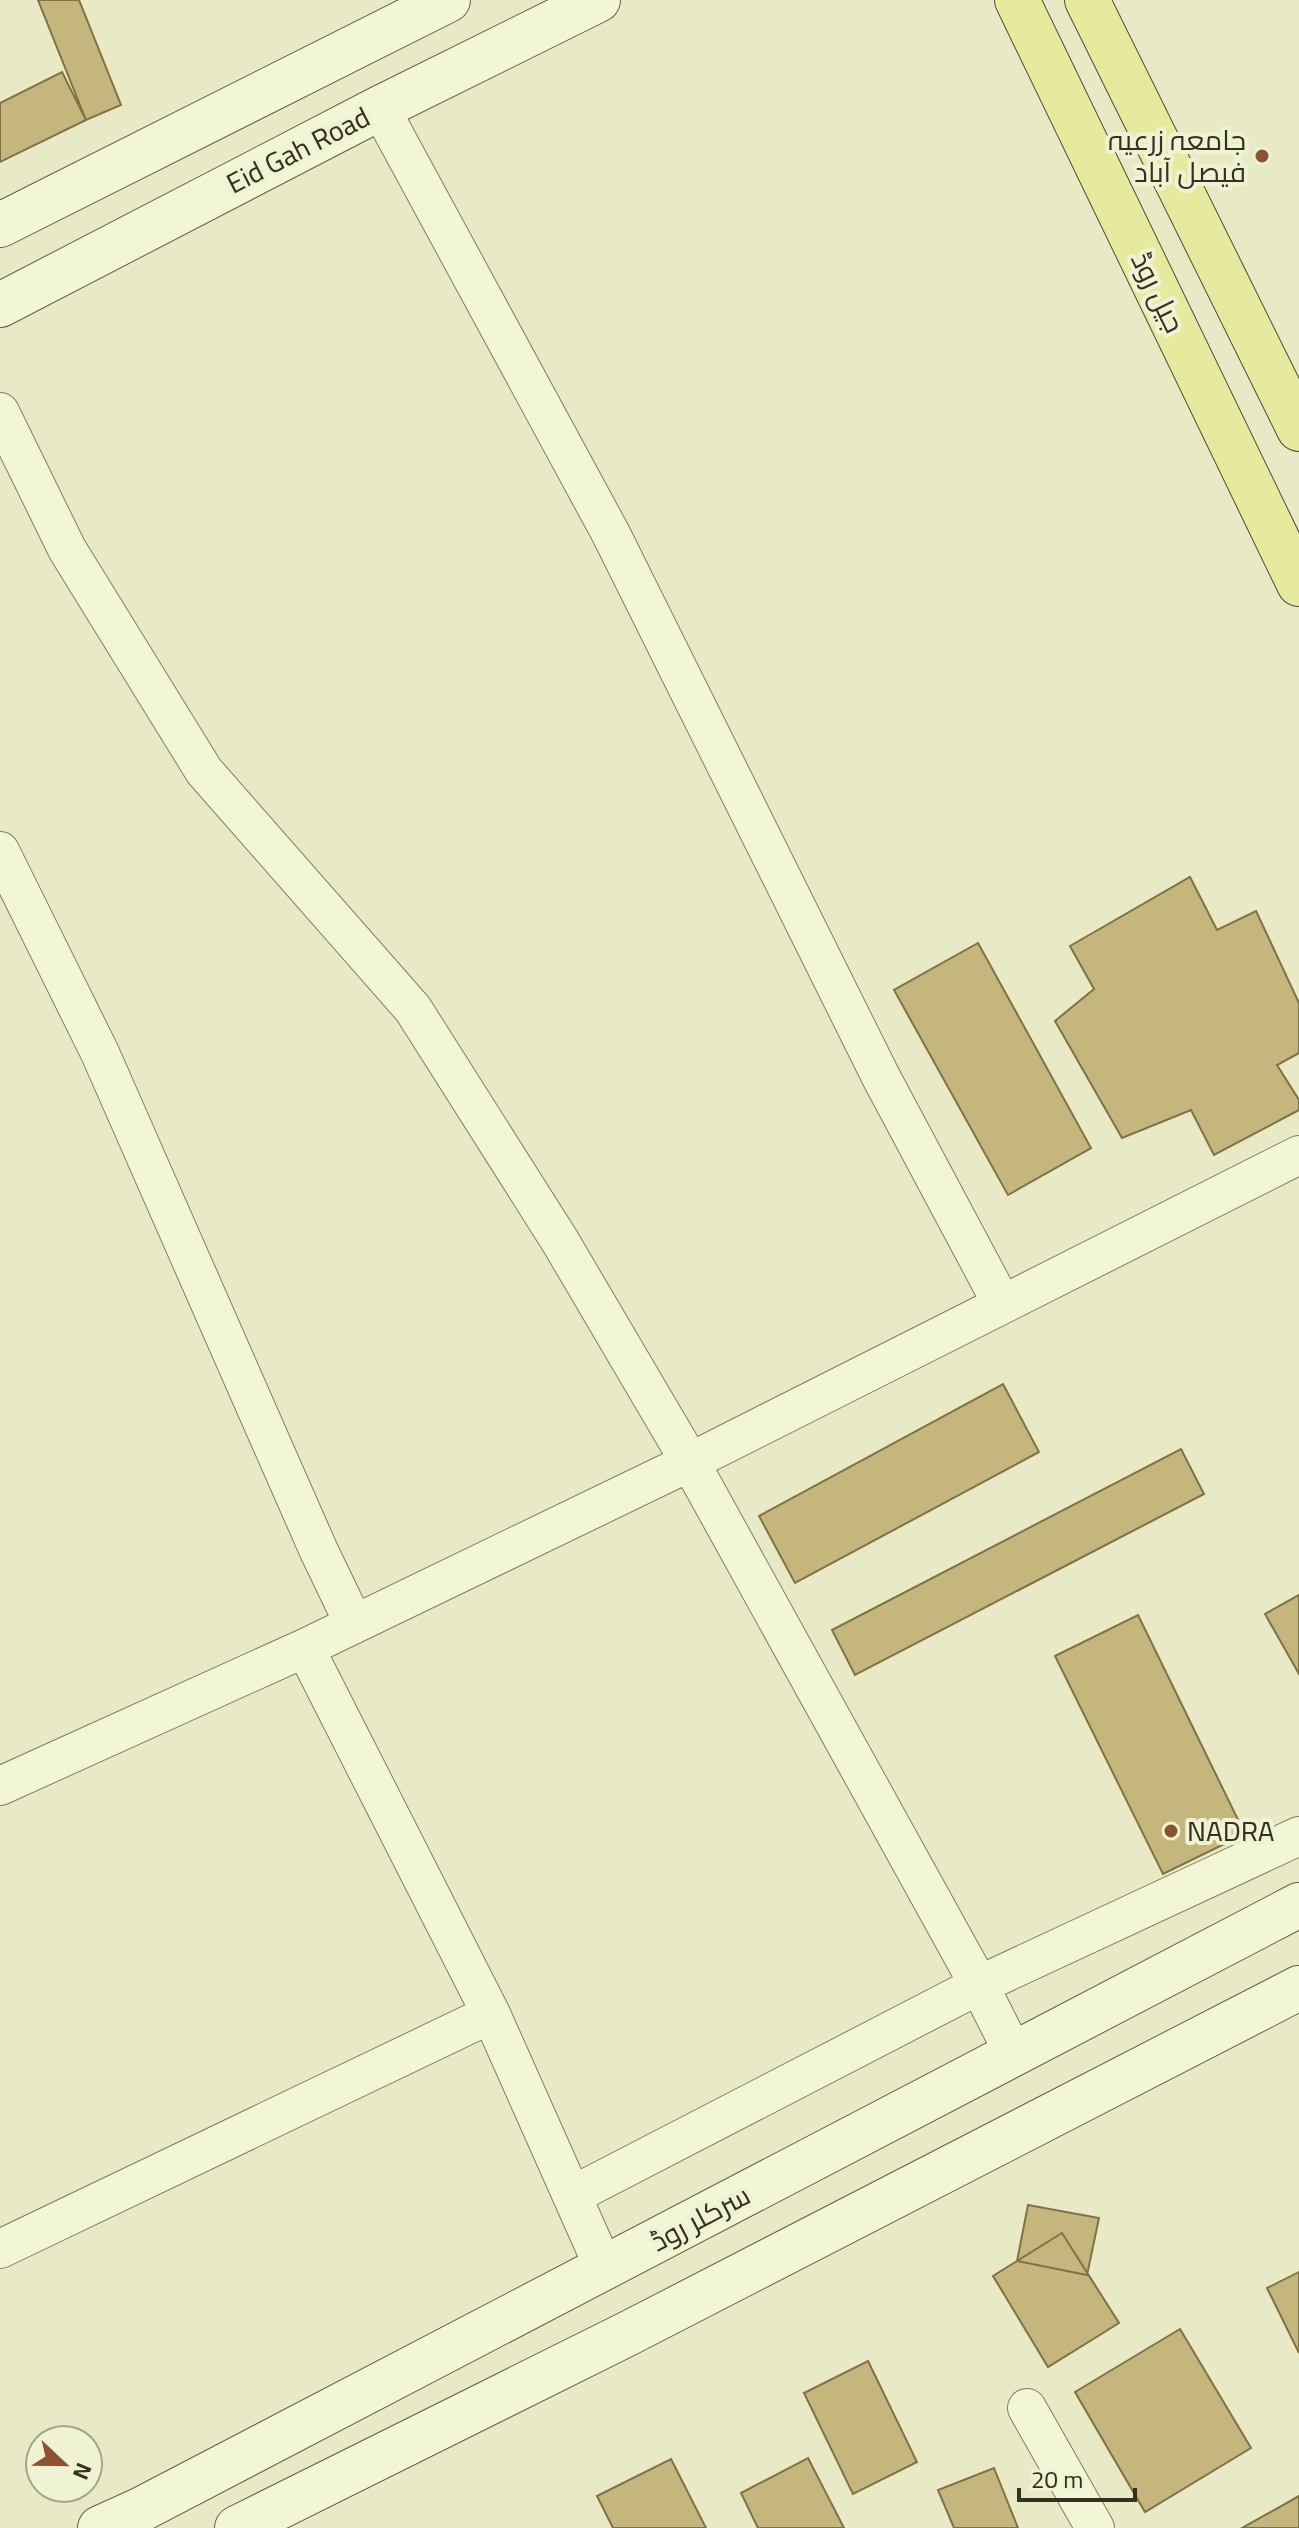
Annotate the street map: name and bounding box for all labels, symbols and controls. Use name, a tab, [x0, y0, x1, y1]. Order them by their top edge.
street label: Eid Gah Road	[217, 91, 379, 209]
place label: جامعہ زرعیہ فیصل آباد	[1108, 114, 1246, 198]
marker: جامعہ زرعیہ فیصل آباد	[1253, 147, 1271, 165]
street label: جیل روڈ	[1116, 242, 1200, 342]
place label: NADRA	[1187, 1805, 1275, 1857]
marker: NADRA	[1162, 1822, 1180, 1840]
street label: سرکلر روڈ	[640, 2170, 760, 2266]
north arrow	[24, 2424, 104, 2504]
scale bar	[1019, 2452, 1135, 2502]
text: N	[60, 2457, 105, 2486]
text: 20 m	[1031, 2457, 1083, 2502]

